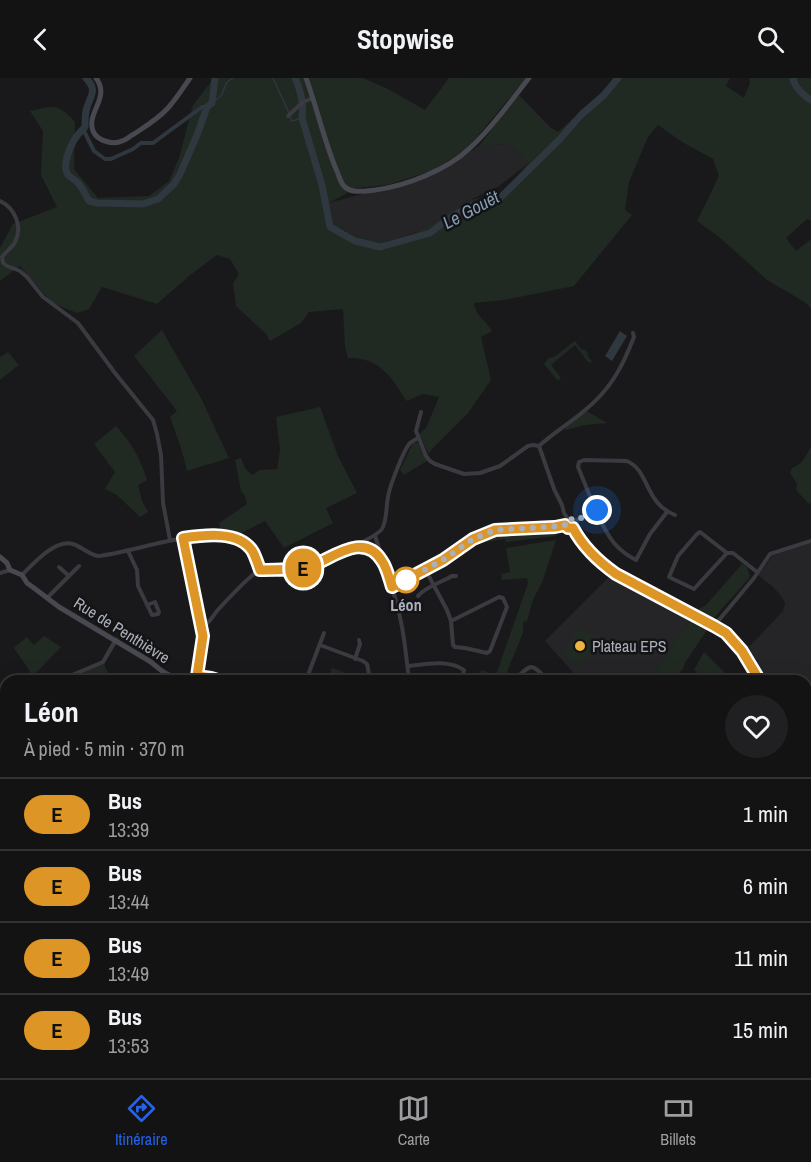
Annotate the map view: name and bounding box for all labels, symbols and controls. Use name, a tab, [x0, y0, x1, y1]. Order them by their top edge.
text: Stopwise	[357, 21, 454, 57]
icon: back	[24, 23, 57, 56]
icon: search	[754, 23, 787, 56]
water label: Le Gouët	[438, 184, 504, 235]
your location	[582, 495, 612, 525]
line badge: E	[284, 548, 322, 588]
text: E	[297, 554, 309, 583]
marker: Léon	[393, 567, 419, 593]
street label: Rue de Penthièvre	[70, 592, 174, 668]
place label: Léon	[390, 594, 422, 616]
place label: Plateau EPS	[592, 635, 667, 657]
marker: Plateau EPS	[573, 639, 587, 653]
text: Léon	[24, 693, 79, 731]
button: heart	[725, 695, 788, 758]
text: À pied · 5 min · 370 m	[24, 735, 184, 762]
text: Bus	[108, 786, 142, 816]
text: 1 min	[743, 799, 788, 829]
text: E	[51, 800, 63, 829]
text: 13:39	[108, 816, 149, 843]
text: Bus	[108, 858, 142, 888]
text: 6 min	[743, 871, 788, 901]
text: E	[51, 872, 63, 901]
text: 13:44	[108, 888, 149, 915]
text: Bus	[108, 930, 142, 960]
text: 11 min	[734, 943, 788, 973]
text: E	[51, 944, 63, 973]
text: 13:49	[108, 960, 149, 987]
text: Bus	[108, 1002, 142, 1032]
text: 15 min	[733, 1015, 788, 1045]
text: E	[51, 1016, 63, 1045]
text: 13:53	[108, 1032, 149, 1059]
tab: Itinéraire	[115, 1092, 167, 1150]
tab: Carte	[397, 1092, 430, 1150]
tab: Billets	[660, 1092, 696, 1150]

